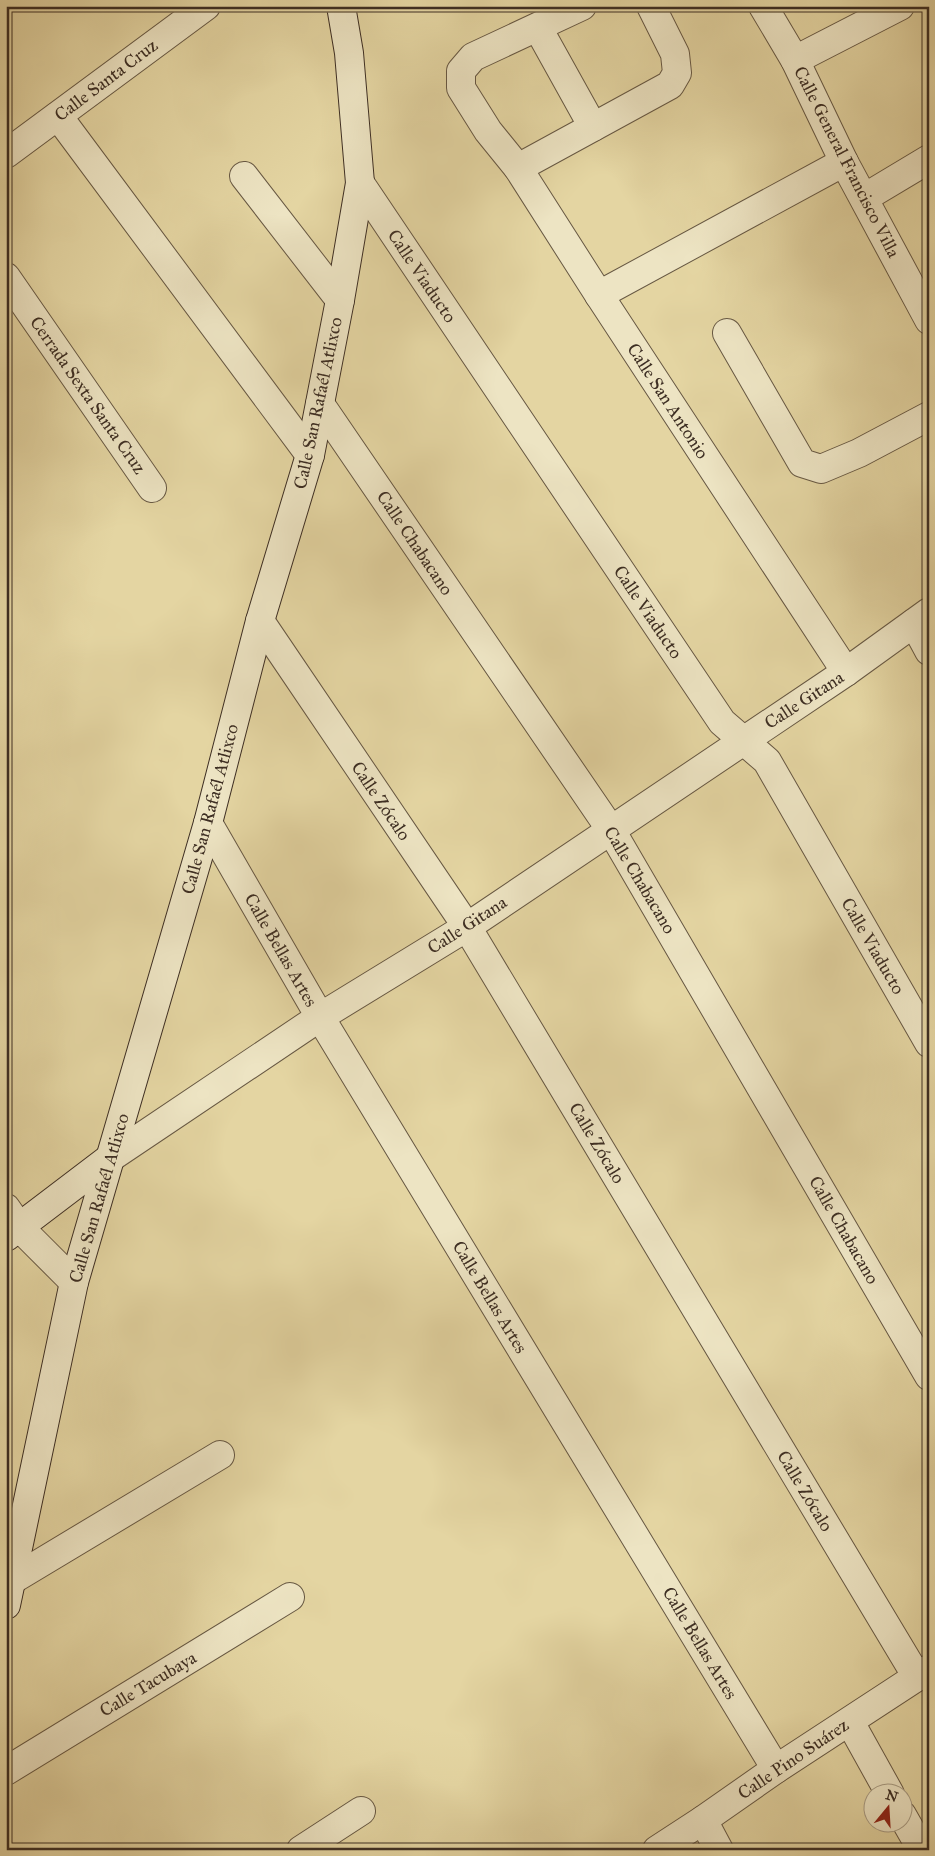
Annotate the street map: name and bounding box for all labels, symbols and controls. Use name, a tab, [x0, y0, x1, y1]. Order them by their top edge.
street label: Calle Santa Cruz	[50, 34, 162, 126]
street label: Calle General Francisco Villa	[789, 63, 905, 262]
street label: Calle Viaducto	[383, 225, 461, 327]
street label: Cerrada Sexta Santa Cruz	[25, 312, 151, 478]
street label: Calle San Rafaél Atlixco	[289, 315, 347, 491]
street label: Calle San Antonio	[622, 339, 714, 463]
street label: Calle Chabacano	[372, 487, 458, 599]
street label: Calle Viaducto	[609, 561, 687, 663]
street label: Calle Gitana	[760, 666, 848, 734]
street label: Calle San Rafaél Atlixco	[177, 721, 243, 897]
street label: Calle Zócalo	[347, 757, 415, 845]
street label: Calle Chabacano	[599, 822, 681, 938]
street label: Calle Bellas Artes	[240, 889, 322, 1011]
street label: Calle Gitana	[423, 891, 511, 959]
street label: Calle Viaducto	[837, 894, 909, 998]
street label: Calle Zócalo	[564, 1099, 630, 1187]
street label: Calle San Rafaél Atlixco	[64, 1111, 134, 1285]
street label: Calle Chabacano	[804, 1172, 884, 1288]
street label: Calle Bellas Artes	[448, 1237, 532, 1357]
street label: Calle Zócalo	[772, 1447, 838, 1535]
street label: Calle Bellas Artes	[658, 1583, 742, 1703]
street label: Calle Tacubaya	[96, 1646, 201, 1722]
street label: Calle Pino Suárez	[733, 1714, 853, 1804]
north arrow	[862, 1784, 912, 1834]
text: N	[884, 1786, 900, 1806]

